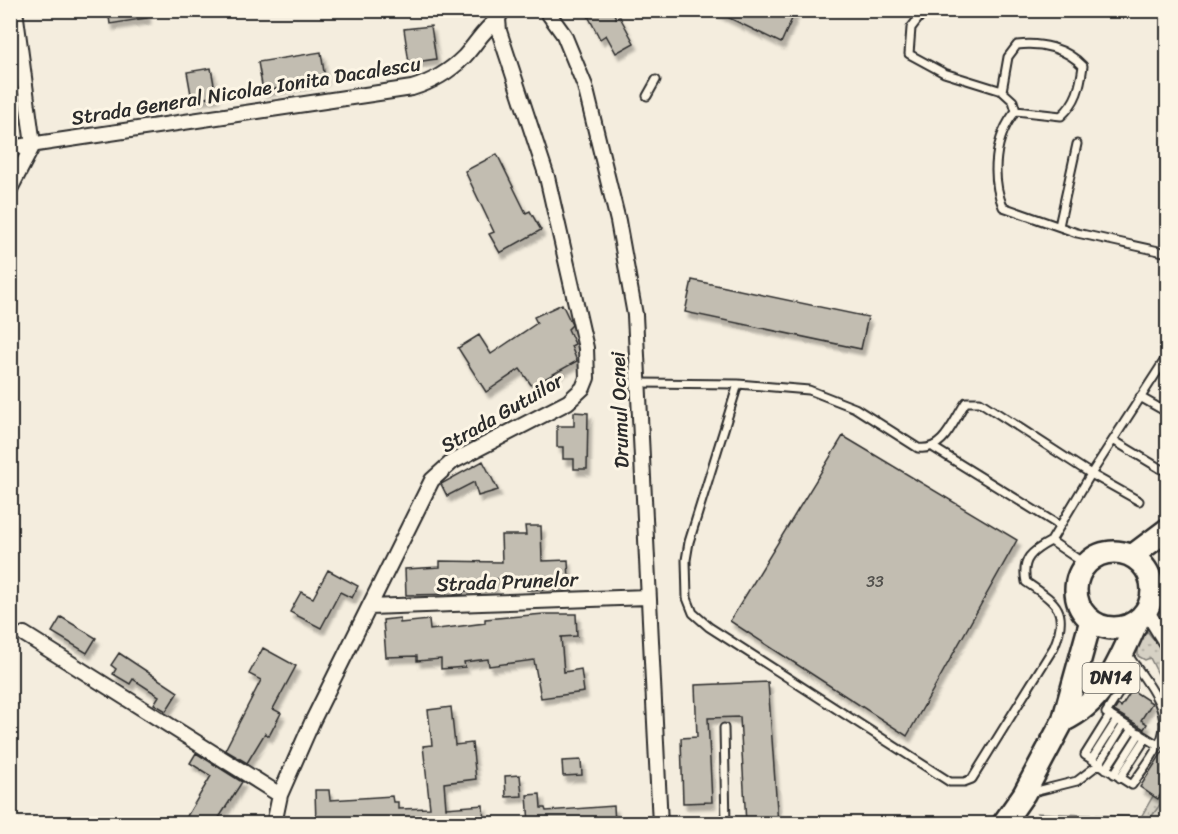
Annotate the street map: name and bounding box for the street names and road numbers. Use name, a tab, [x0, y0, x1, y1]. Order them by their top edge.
street label: Strada General Nicolae Ionita Dacalescu	[69, 46, 424, 136]
street label: Drumul Ocnei	[600, 350, 640, 469]
street label: Strada Gutuilor	[434, 363, 571, 462]
street label: Strada Prunelor	[436, 562, 580, 602]
road number: DN14	[1082, 663, 1140, 693]

